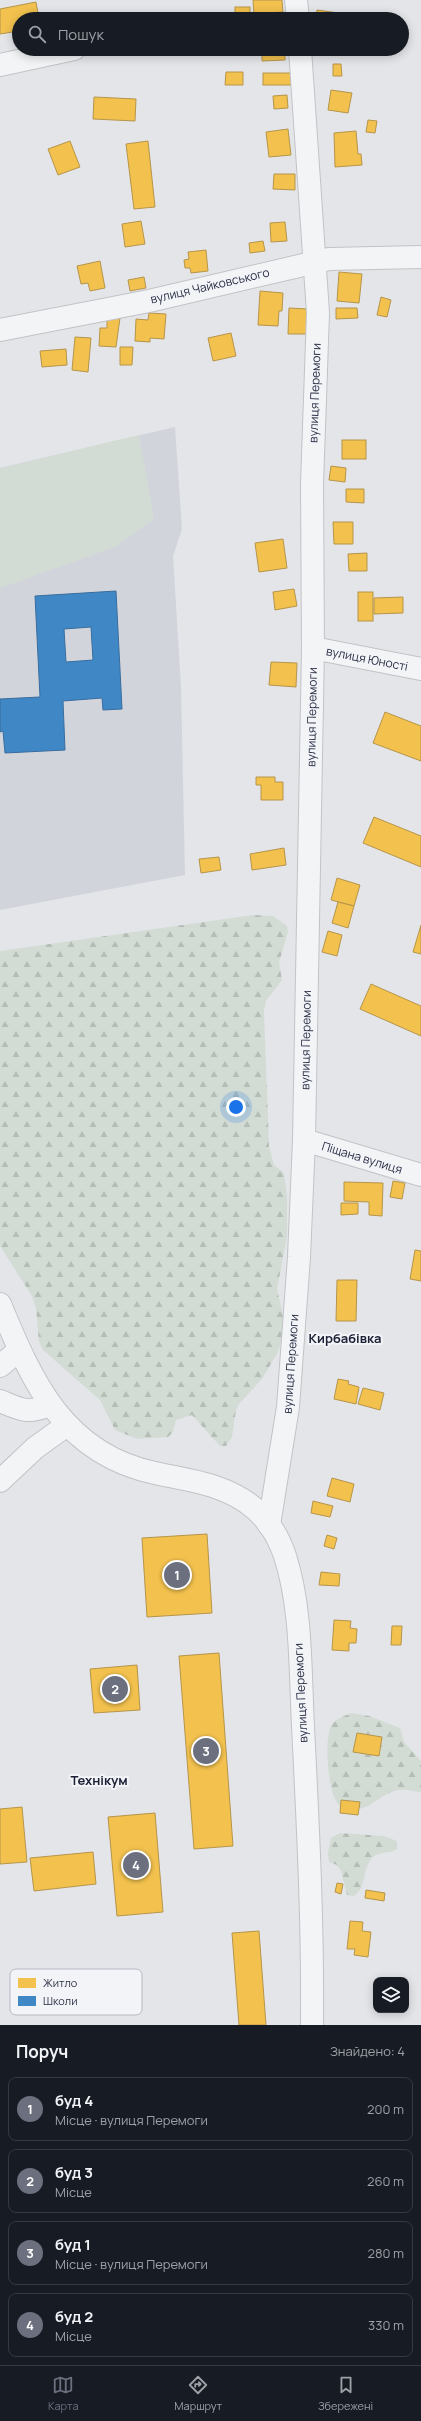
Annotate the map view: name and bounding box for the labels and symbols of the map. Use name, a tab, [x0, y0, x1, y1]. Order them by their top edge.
street label: вулиця Чайковського	[149, 264, 271, 307]
street label: вулиця Перемоги	[304, 343, 325, 443]
street label: вулиця Юності	[325, 642, 410, 675]
street label: вулиця Перемоги	[302, 667, 321, 767]
street label: вулиця Перемоги	[296, 990, 315, 1090]
your location	[226, 1097, 246, 1117]
street label: Піщана вулиця	[320, 1137, 405, 1178]
street label: вулиця Перемоги	[279, 1314, 302, 1414]
district label: Кирбабівка	[309, 1329, 381, 1347]
pin: 1	[164, 1560, 190, 1590]
street label: вулиця Перемоги	[289, 1643, 312, 1743]
pin: 2	[102, 1674, 128, 1704]
pin: 3	[193, 1736, 219, 1766]
district label: Технікум	[70, 1771, 128, 1789]
pin: 4	[123, 1850, 149, 1880]
legend	[10, 1969, 142, 2015]
text: Житло	[43, 1975, 78, 1990]
text: Школи	[43, 1993, 77, 2008]

